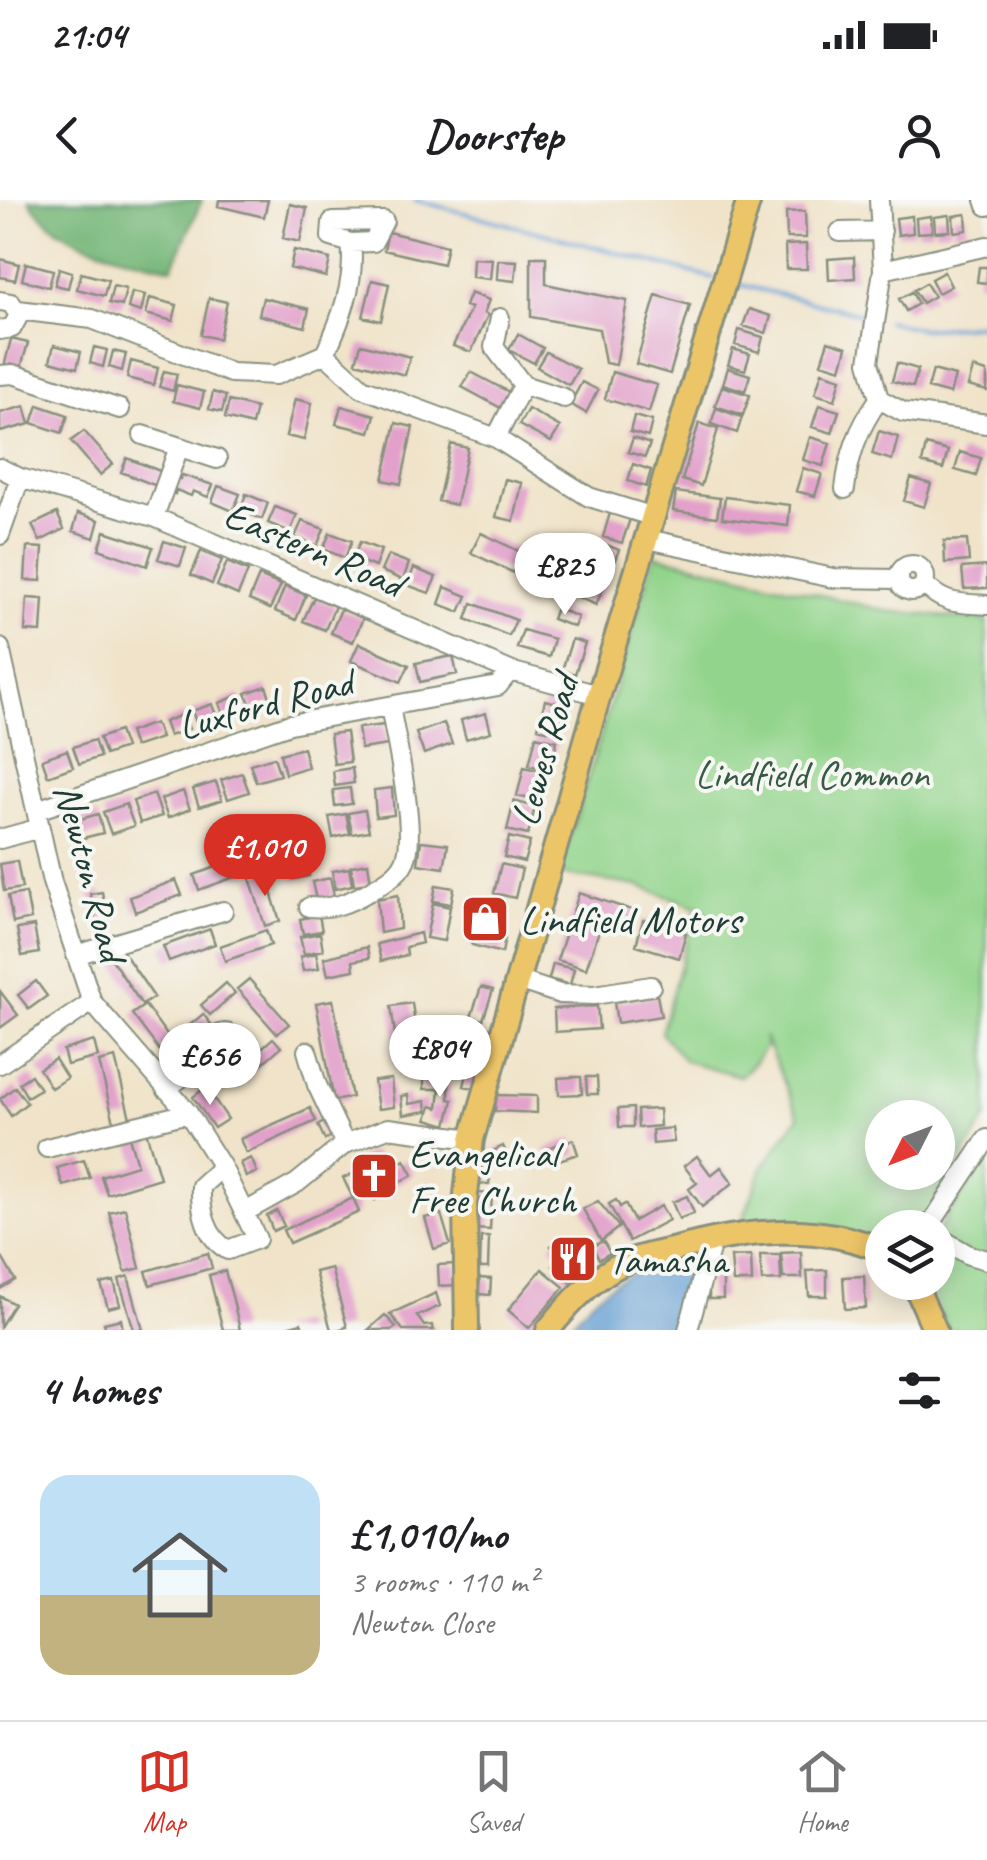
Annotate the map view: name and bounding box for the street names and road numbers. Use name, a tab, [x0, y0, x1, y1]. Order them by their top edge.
street label: Eastern Road	[217, 489, 416, 611]
street label: Luxford Road	[173, 655, 364, 751]
street label: Lewes Road	[500, 664, 592, 831]
street label: Newton Road	[42, 778, 139, 972]

